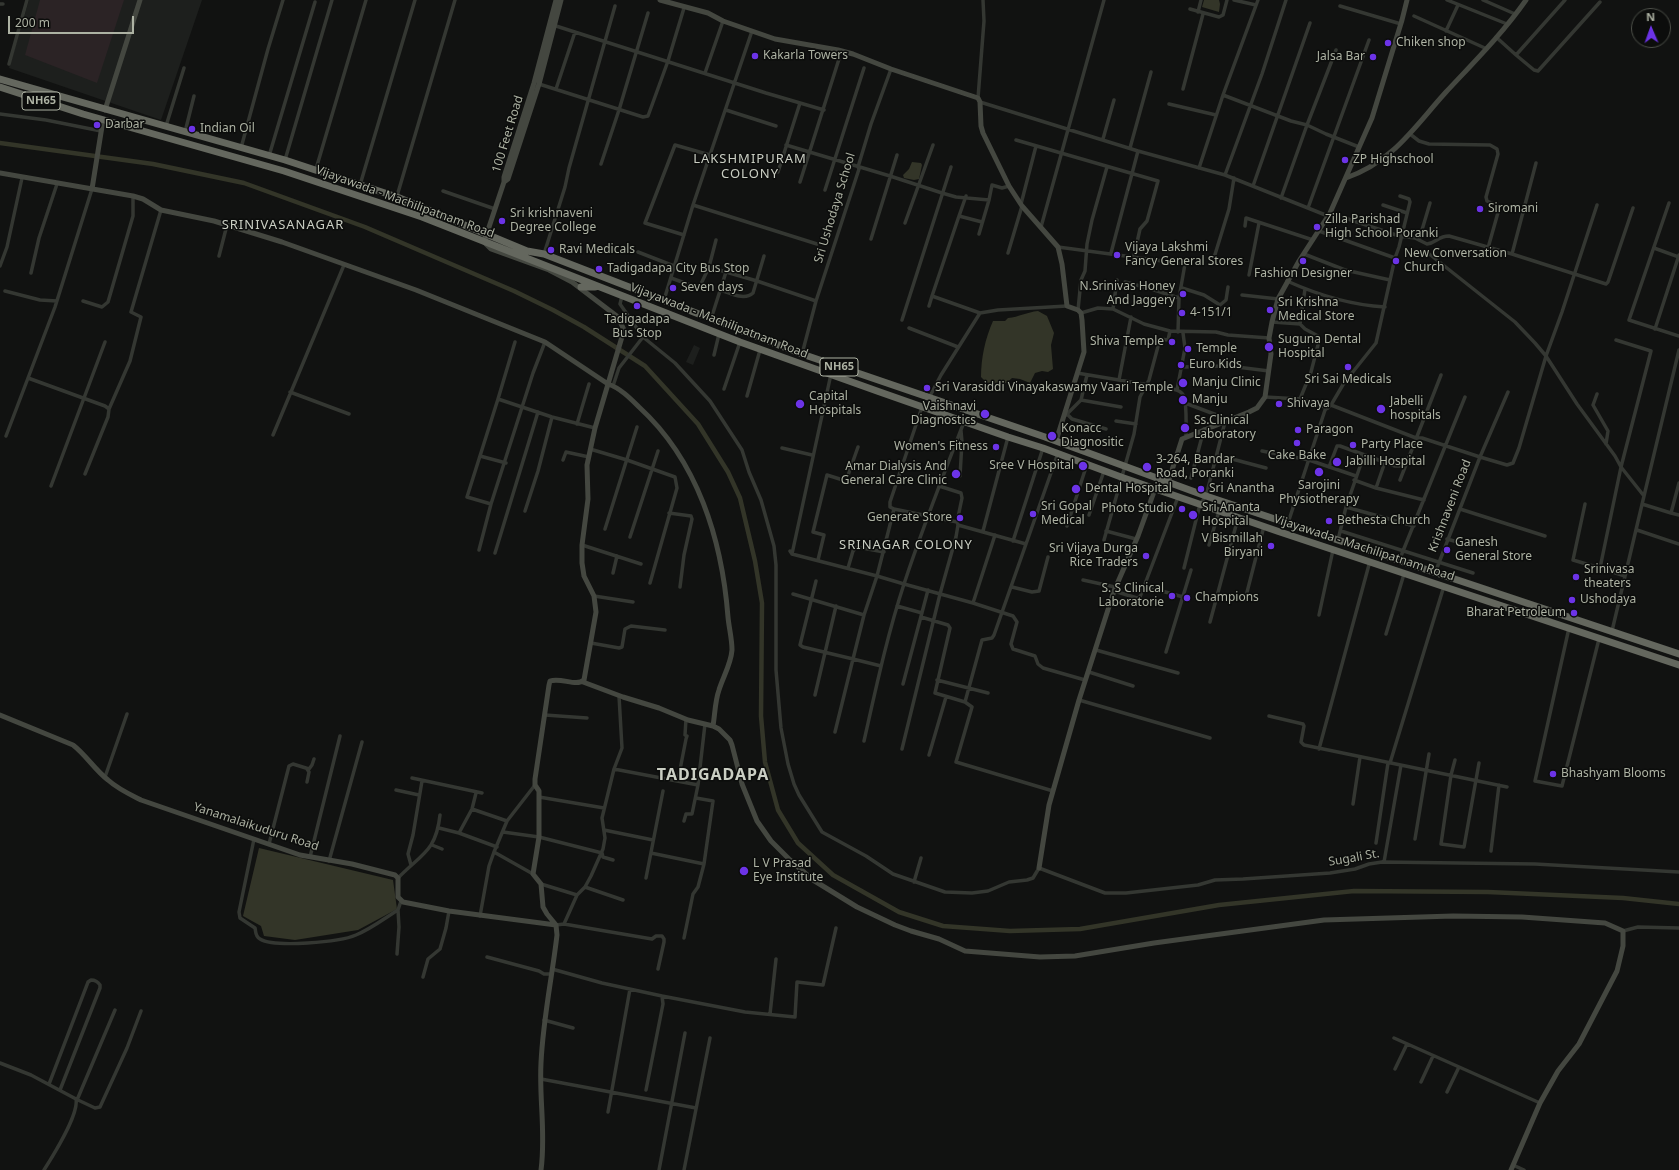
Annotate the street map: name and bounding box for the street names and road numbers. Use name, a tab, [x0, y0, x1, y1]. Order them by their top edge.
road number: NH65	[22, 92, 60, 110]
street label: 100 Feet Road	[489, 94, 527, 174]
street label: Sri Ushodaya School	[811, 151, 859, 265]
street label: Vijayawada - Machilipatnam Road	[314, 163, 496, 241]
street label: Vijayawada - Machilipatnam Road	[628, 280, 810, 362]
road number: NH65	[820, 358, 858, 376]
street label: Krishnaveni Road	[1426, 458, 1474, 554]
street label: Vijayawada - Machilipatnam Road	[1272, 512, 1456, 584]
street label: Yanamalaikuduru Road	[192, 800, 320, 854]
street label: Sugali St.	[1327, 846, 1381, 870]

